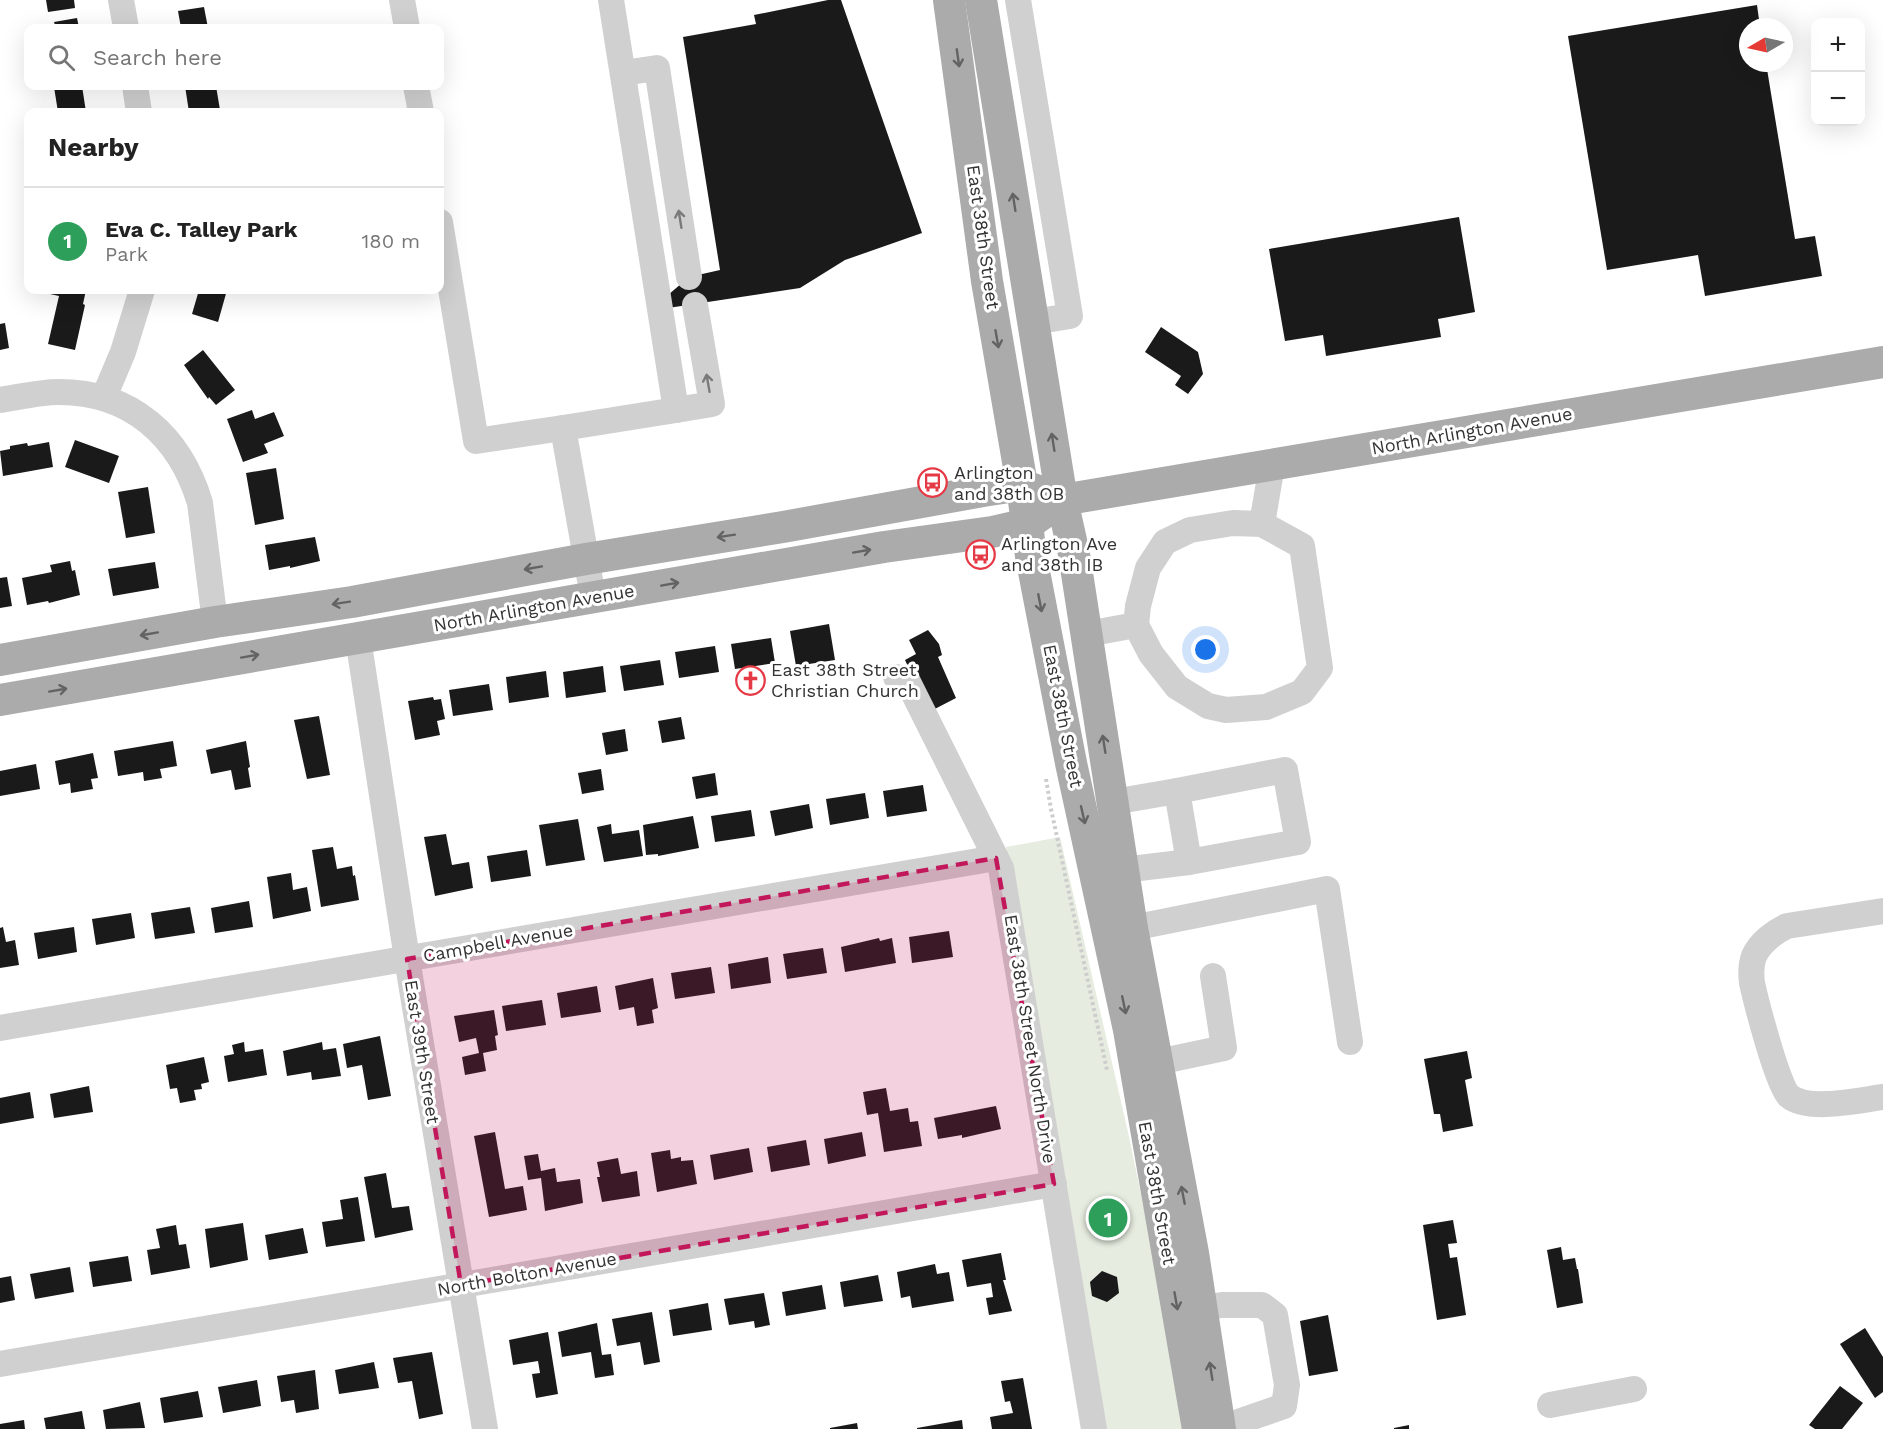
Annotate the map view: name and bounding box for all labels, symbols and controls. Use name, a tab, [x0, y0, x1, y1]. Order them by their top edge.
north arrow	[1739, 18, 1793, 72]
map controls	[1811, 18, 1865, 126]
button: +	[1811, 18, 1865, 72]
search box	[24, 24, 444, 90]
icon: search	[45, 41, 78, 74]
text: Search here	[93, 45, 222, 70]
one-way arrow	[952, 48, 963, 67]
button: −	[1811, 72, 1865, 126]
text: Nearby	[48, 132, 139, 162]
street label: East 38th Street	[963, 163, 1004, 311]
one-way arrow	[1008, 193, 1019, 212]
one-way arrow	[675, 209, 686, 229]
text: Eva C. Talley Park	[105, 217, 297, 242]
text: 1	[63, 229, 72, 253]
text: 180 m	[362, 229, 420, 253]
text: Park	[105, 242, 148, 266]
one-way arrow	[992, 329, 1003, 348]
one-way arrow	[702, 373, 713, 393]
street label: North Arlington Avenue	[1370, 402, 1574, 459]
one-way arrow	[1047, 433, 1058, 453]
place label: Arlington and 38th OB	[954, 462, 1064, 504]
bus stop icon: Arlington and 38th OB	[917, 467, 949, 499]
one-way arrow	[716, 531, 736, 542]
place label: Arlington Ave and 38th IB	[1001, 533, 1117, 575]
bus stop icon: Arlington Ave and 38th IB	[964, 538, 996, 570]
one-way arrow	[851, 545, 871, 556]
one-way arrow	[524, 563, 544, 574]
one-way arrow	[659, 578, 679, 589]
street label: North Arlington Avenue	[432, 579, 636, 636]
one-way arrow	[1035, 592, 1046, 612]
one-way arrow	[332, 598, 352, 609]
one-way arrow	[140, 629, 159, 640]
your location	[1191, 635, 1220, 664]
street label: East 38th Street	[1039, 643, 1088, 790]
one-way arrow	[239, 651, 259, 662]
place label: East 38th Street Christian Church	[771, 659, 919, 701]
church icon: East 38th Street Christian Church	[734, 664, 766, 696]
one-way arrow	[47, 684, 67, 695]
one-way arrow	[1098, 735, 1109, 755]
one-way arrow	[1077, 805, 1089, 824]
street label: East 38th Street North Drive	[1000, 913, 1061, 1165]
street label: Campbell Avenue	[421, 919, 575, 966]
street label: East 39th Street	[401, 978, 444, 1126]
one-way arrow	[1119, 995, 1130, 1014]
street label: East 38th Street	[1135, 1119, 1181, 1267]
one-way arrow	[1177, 1186, 1188, 1205]
pin: 1	[1088, 1196, 1128, 1240]
street label: North Bolton Avenue	[436, 1247, 618, 1300]
one-way arrow	[1171, 1290, 1182, 1310]
one-way arrow	[1205, 1362, 1216, 1382]

